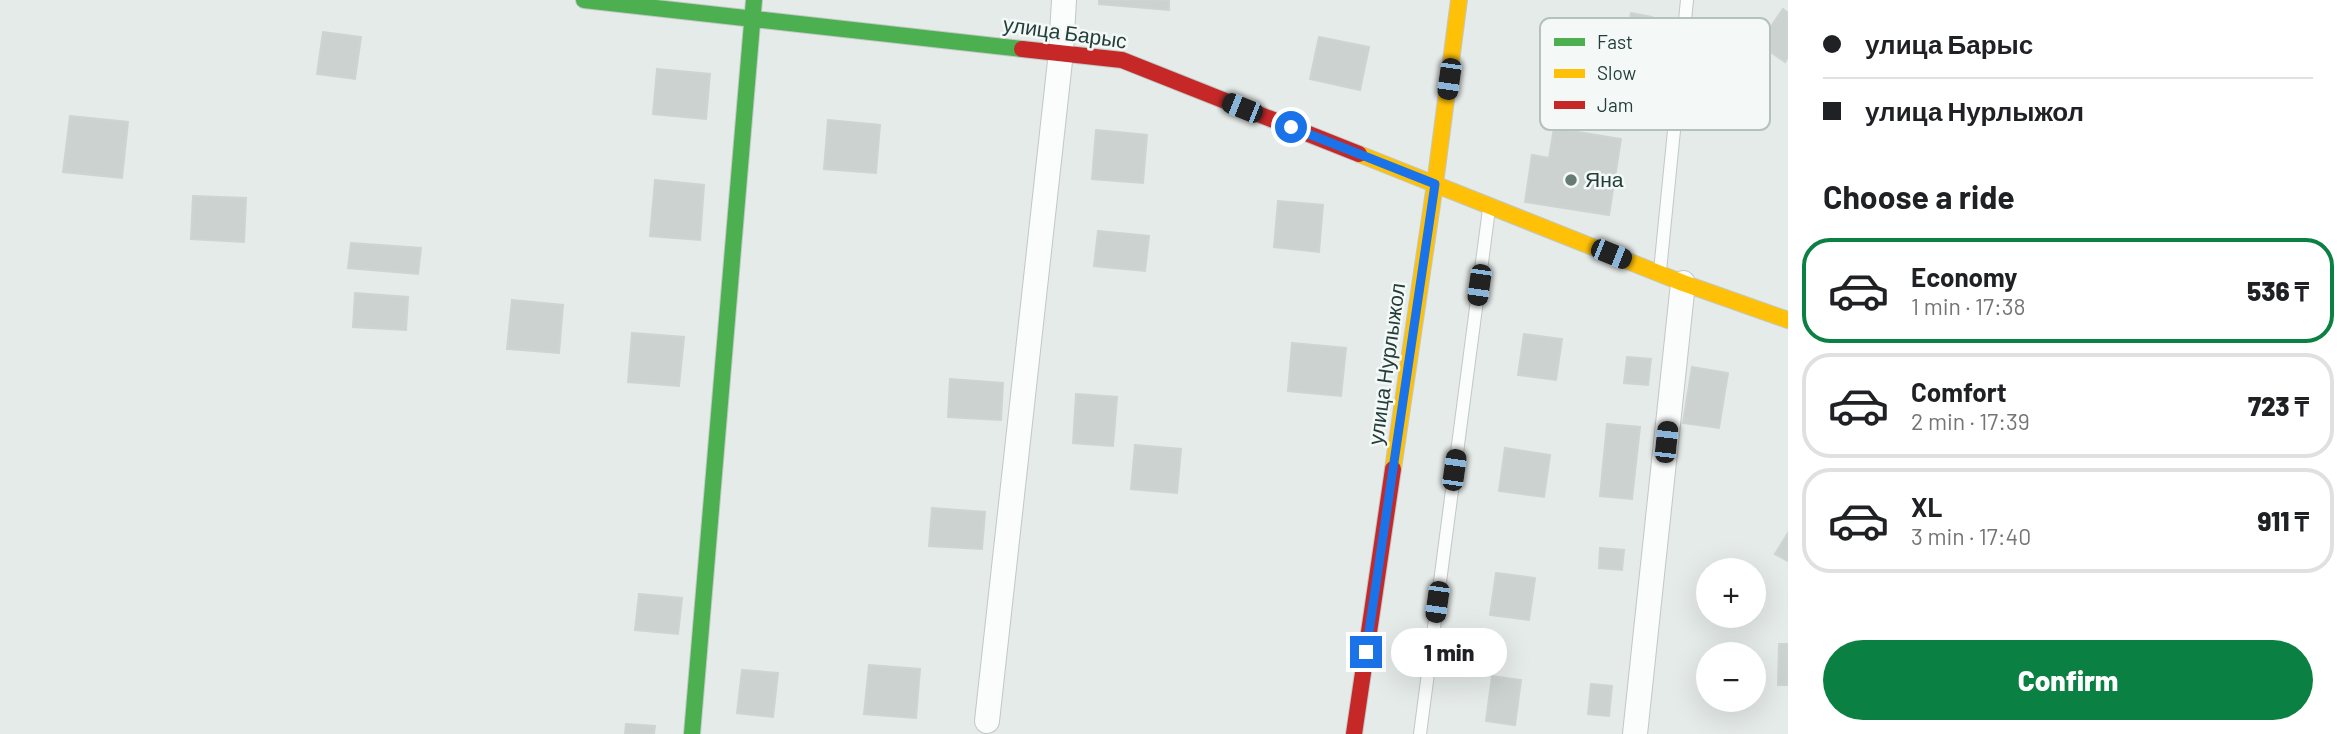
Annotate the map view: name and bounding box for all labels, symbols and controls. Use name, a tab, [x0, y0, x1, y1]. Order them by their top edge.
street label: улица Барыс	[1002, 10, 1129, 53]
legend	[1540, 18, 1770, 130]
text: улица Барыс	[1865, 28, 2033, 59]
text: Fast	[1597, 30, 1633, 53]
car	[1436, 57, 1463, 101]
text: Slow	[1597, 61, 1636, 84]
car	[1219, 90, 1266, 126]
text: Jam	[1597, 93, 1633, 116]
text: улица Нурлыжол	[1865, 95, 2084, 126]
route start	[1275, 111, 1307, 143]
place label: Яна	[1585, 166, 1624, 191]
marker: Яна	[1563, 172, 1579, 188]
text: Choose a ride	[1823, 177, 2015, 215]
car	[1588, 236, 1635, 272]
icon: car	[1827, 259, 1890, 322]
text: Economy	[1911, 261, 2017, 292]
car	[1466, 263, 1493, 307]
text: 536 ₸	[2247, 275, 2309, 306]
street label: улица Нурлыжол	[1362, 281, 1409, 446]
text: 1 min · 17:38	[1911, 292, 2026, 320]
icon: car	[1827, 374, 1890, 437]
text: Comfort	[1911, 376, 2007, 407]
text: 723 ₸	[2248, 390, 2309, 421]
text: 2 min · 17:39	[1911, 407, 2030, 435]
car	[1654, 420, 1679, 464]
car	[1441, 448, 1468, 492]
icon: car	[1827, 489, 1890, 552]
text: XL	[1911, 491, 1942, 522]
text: 911 ₸	[2258, 505, 2309, 536]
text: 3 min · 17:40	[1911, 522, 2031, 550]
map controls	[1696, 558, 1766, 712]
button: +	[1696, 558, 1766, 628]
car	[1424, 580, 1451, 624]
callout: 1 min	[1390, 628, 1506, 676]
route end	[1350, 636, 1382, 668]
text: 1 min	[1424, 638, 1474, 666]
button: Confirm	[1823, 640, 2313, 720]
button: −	[1696, 642, 1766, 712]

